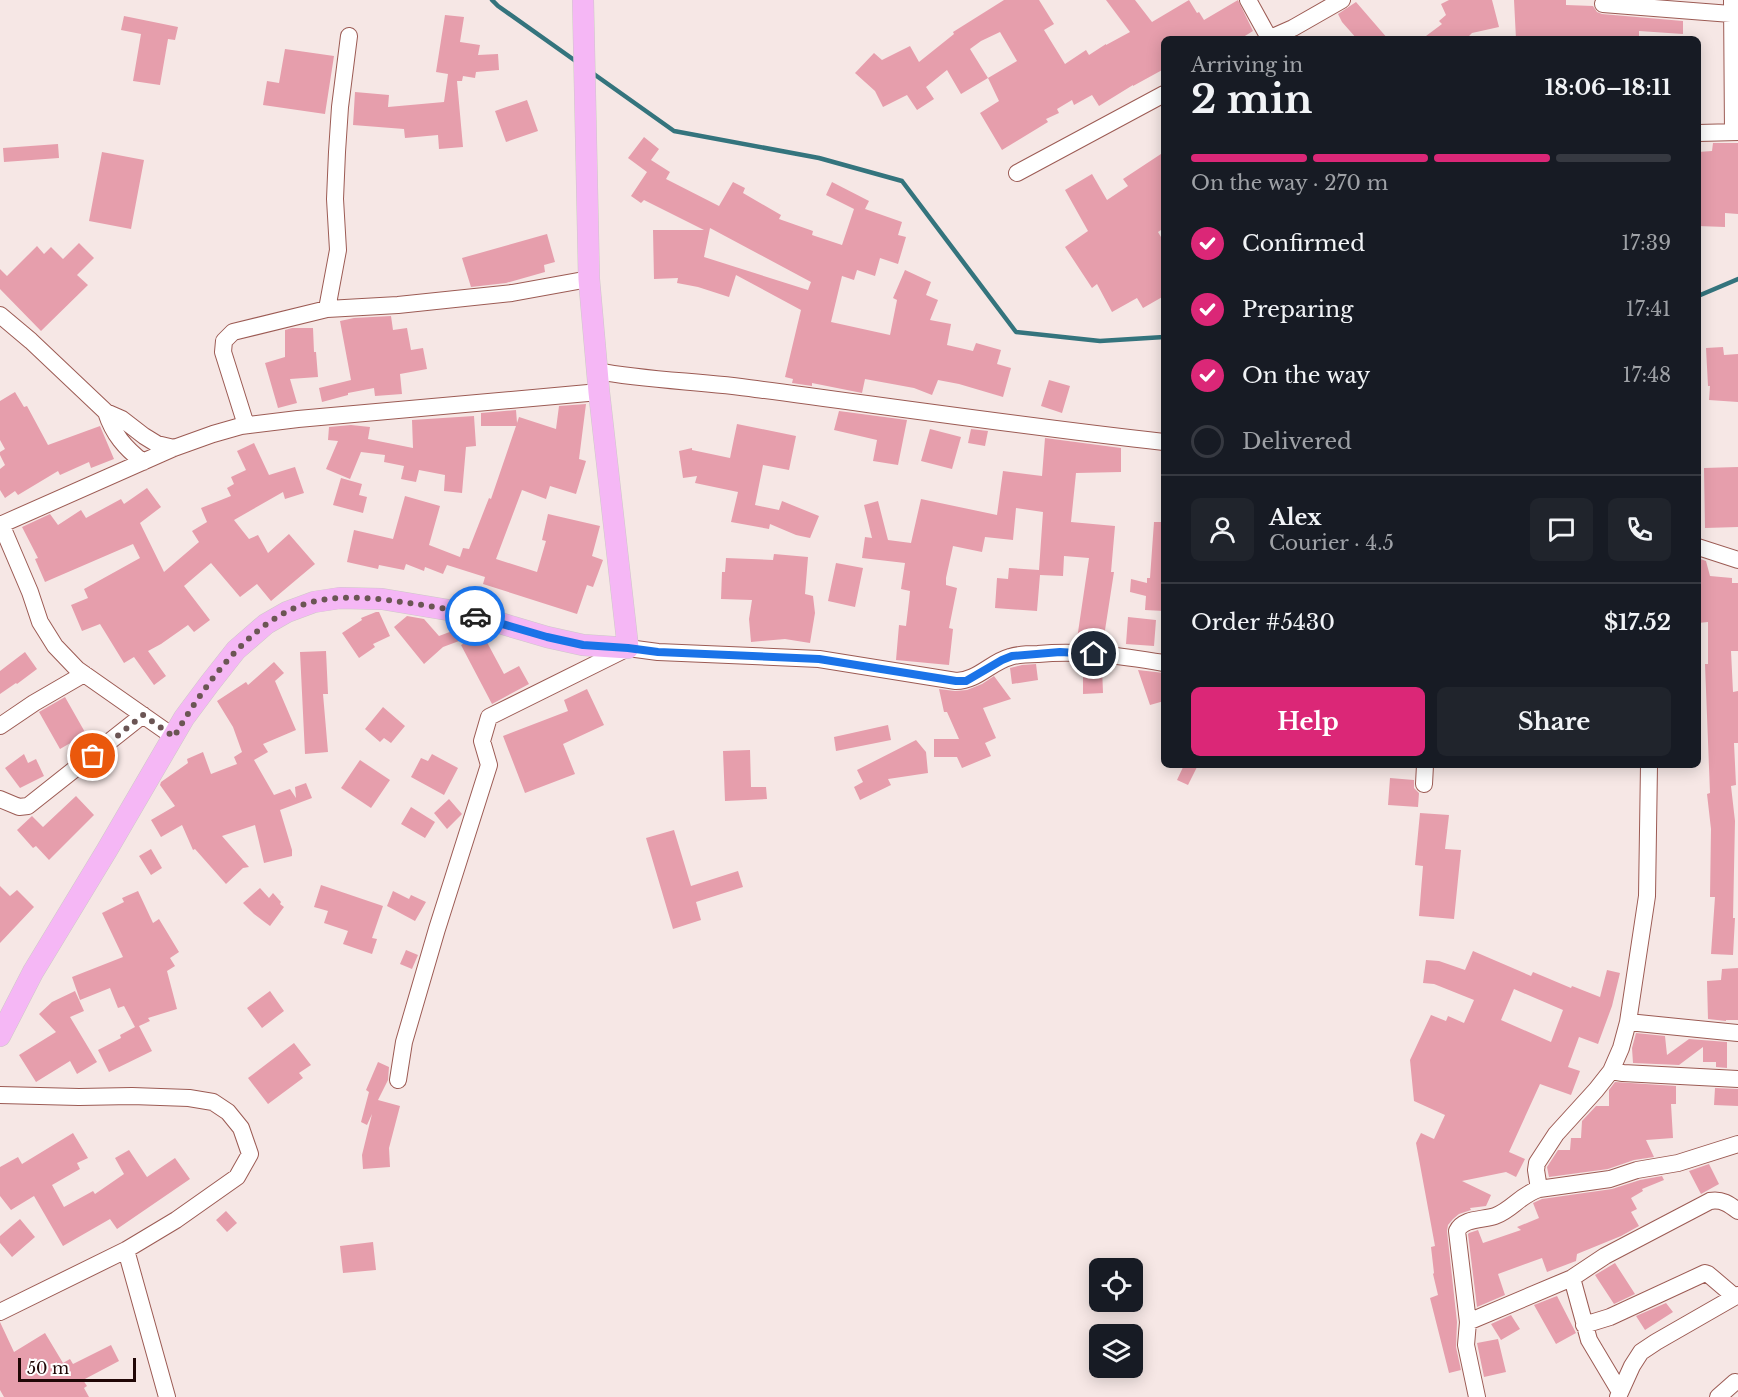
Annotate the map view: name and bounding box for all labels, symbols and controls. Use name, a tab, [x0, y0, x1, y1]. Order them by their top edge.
text: Arriving in	[1191, 53, 1303, 77]
text: 18:06–18:11	[1545, 74, 1671, 101]
text: 2 min	[1191, 75, 1312, 124]
text: On the way · 270 m	[1191, 171, 1388, 195]
icon: check	[1191, 227, 1224, 260]
text: Confirmed	[1242, 230, 1365, 257]
text: 17:39	[1621, 231, 1671, 255]
icon: check	[1191, 293, 1224, 326]
text: Preparing	[1242, 296, 1353, 323]
text: 17:41	[1626, 297, 1671, 321]
icon: check	[1191, 359, 1224, 392]
text: On the way	[1242, 362, 1370, 389]
text: 17:48	[1623, 363, 1671, 387]
text: Delivered	[1242, 428, 1352, 455]
button: person	[1191, 498, 1254, 561]
button: chat	[1530, 498, 1593, 561]
button: phone	[1608, 498, 1671, 561]
text: Alex	[1269, 504, 1322, 531]
text: Courier · 4.5	[1269, 531, 1394, 555]
courier	[445, 586, 505, 646]
icon: car	[459, 600, 492, 633]
text: Order #5430	[1191, 609, 1335, 636]
text: $17.52	[1604, 609, 1671, 636]
pin	[1068, 628, 1119, 679]
icon: home	[1077, 637, 1110, 670]
button: Help	[1191, 687, 1425, 756]
button: Share	[1437, 687, 1671, 756]
pin	[67, 730, 118, 781]
icon: bag	[76, 739, 109, 772]
map controls	[1089, 1258, 1143, 1378]
button: locate	[1089, 1258, 1143, 1312]
button: layers	[1089, 1324, 1143, 1378]
scale bar	[18, 1355, 136, 1382]
text: 50 m	[27, 1358, 69, 1378]

